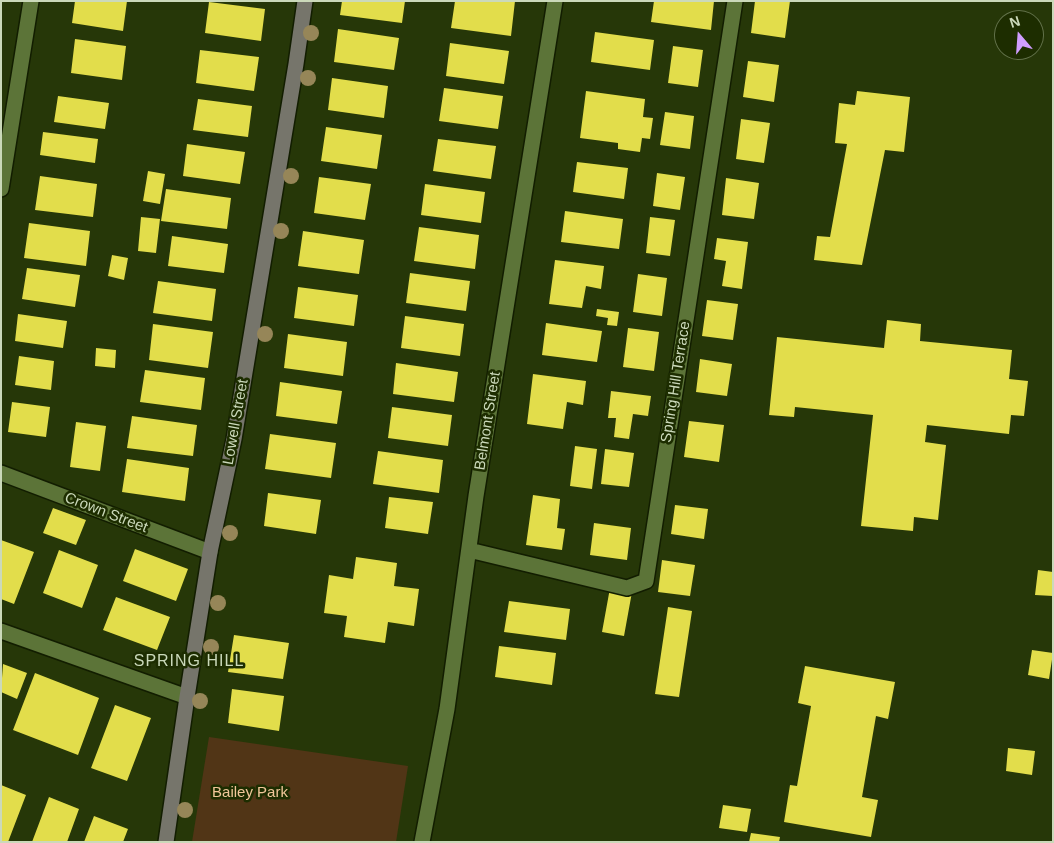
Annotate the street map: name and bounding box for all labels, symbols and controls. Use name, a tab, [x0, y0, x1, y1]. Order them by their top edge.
north arrow	[994, 10, 1044, 60]
text: N	[1007, 13, 1022, 31]
street label: Spring Hill Terrace	[658, 320, 694, 444]
street label: Belmont Street	[471, 371, 505, 471]
street label: Lowell Street	[220, 378, 252, 466]
street label: Crown Street	[62, 489, 150, 537]
district label: SPRING HILL	[132, 652, 246, 672]
park label: Bailey Park	[212, 784, 288, 802]

